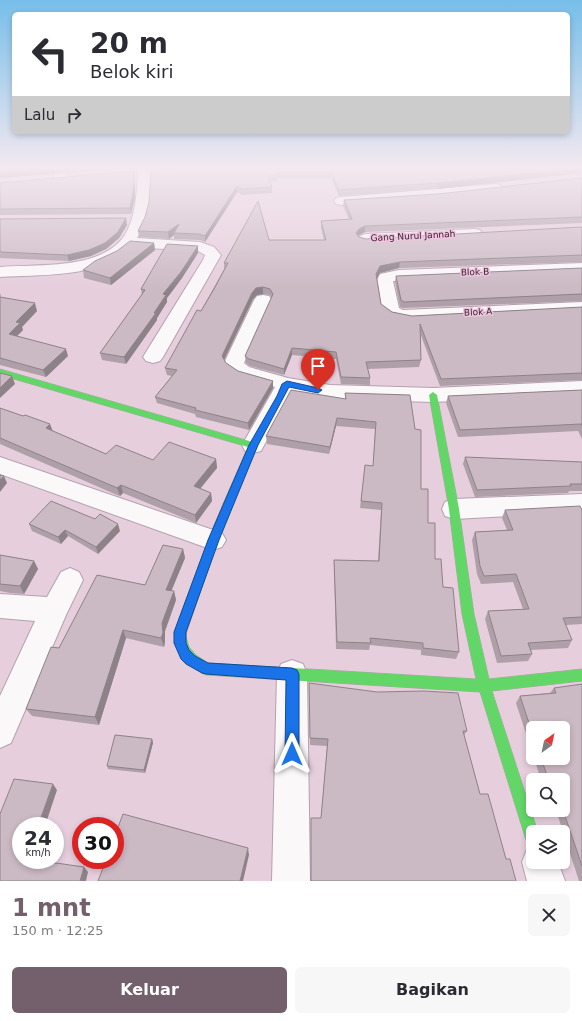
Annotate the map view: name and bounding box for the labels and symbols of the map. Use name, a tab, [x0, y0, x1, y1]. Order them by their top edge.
street label: Gang Nurul Jannah	[370, 229, 456, 243]
street label: Blok B	[461, 267, 489, 277]
street label: Blok A	[464, 306, 493, 318]
pin	[301, 349, 335, 390]
north arrow	[526, 721, 570, 765]
position arrow	[271, 733, 313, 775]
speed limit sign: 30	[72, 817, 124, 869]

